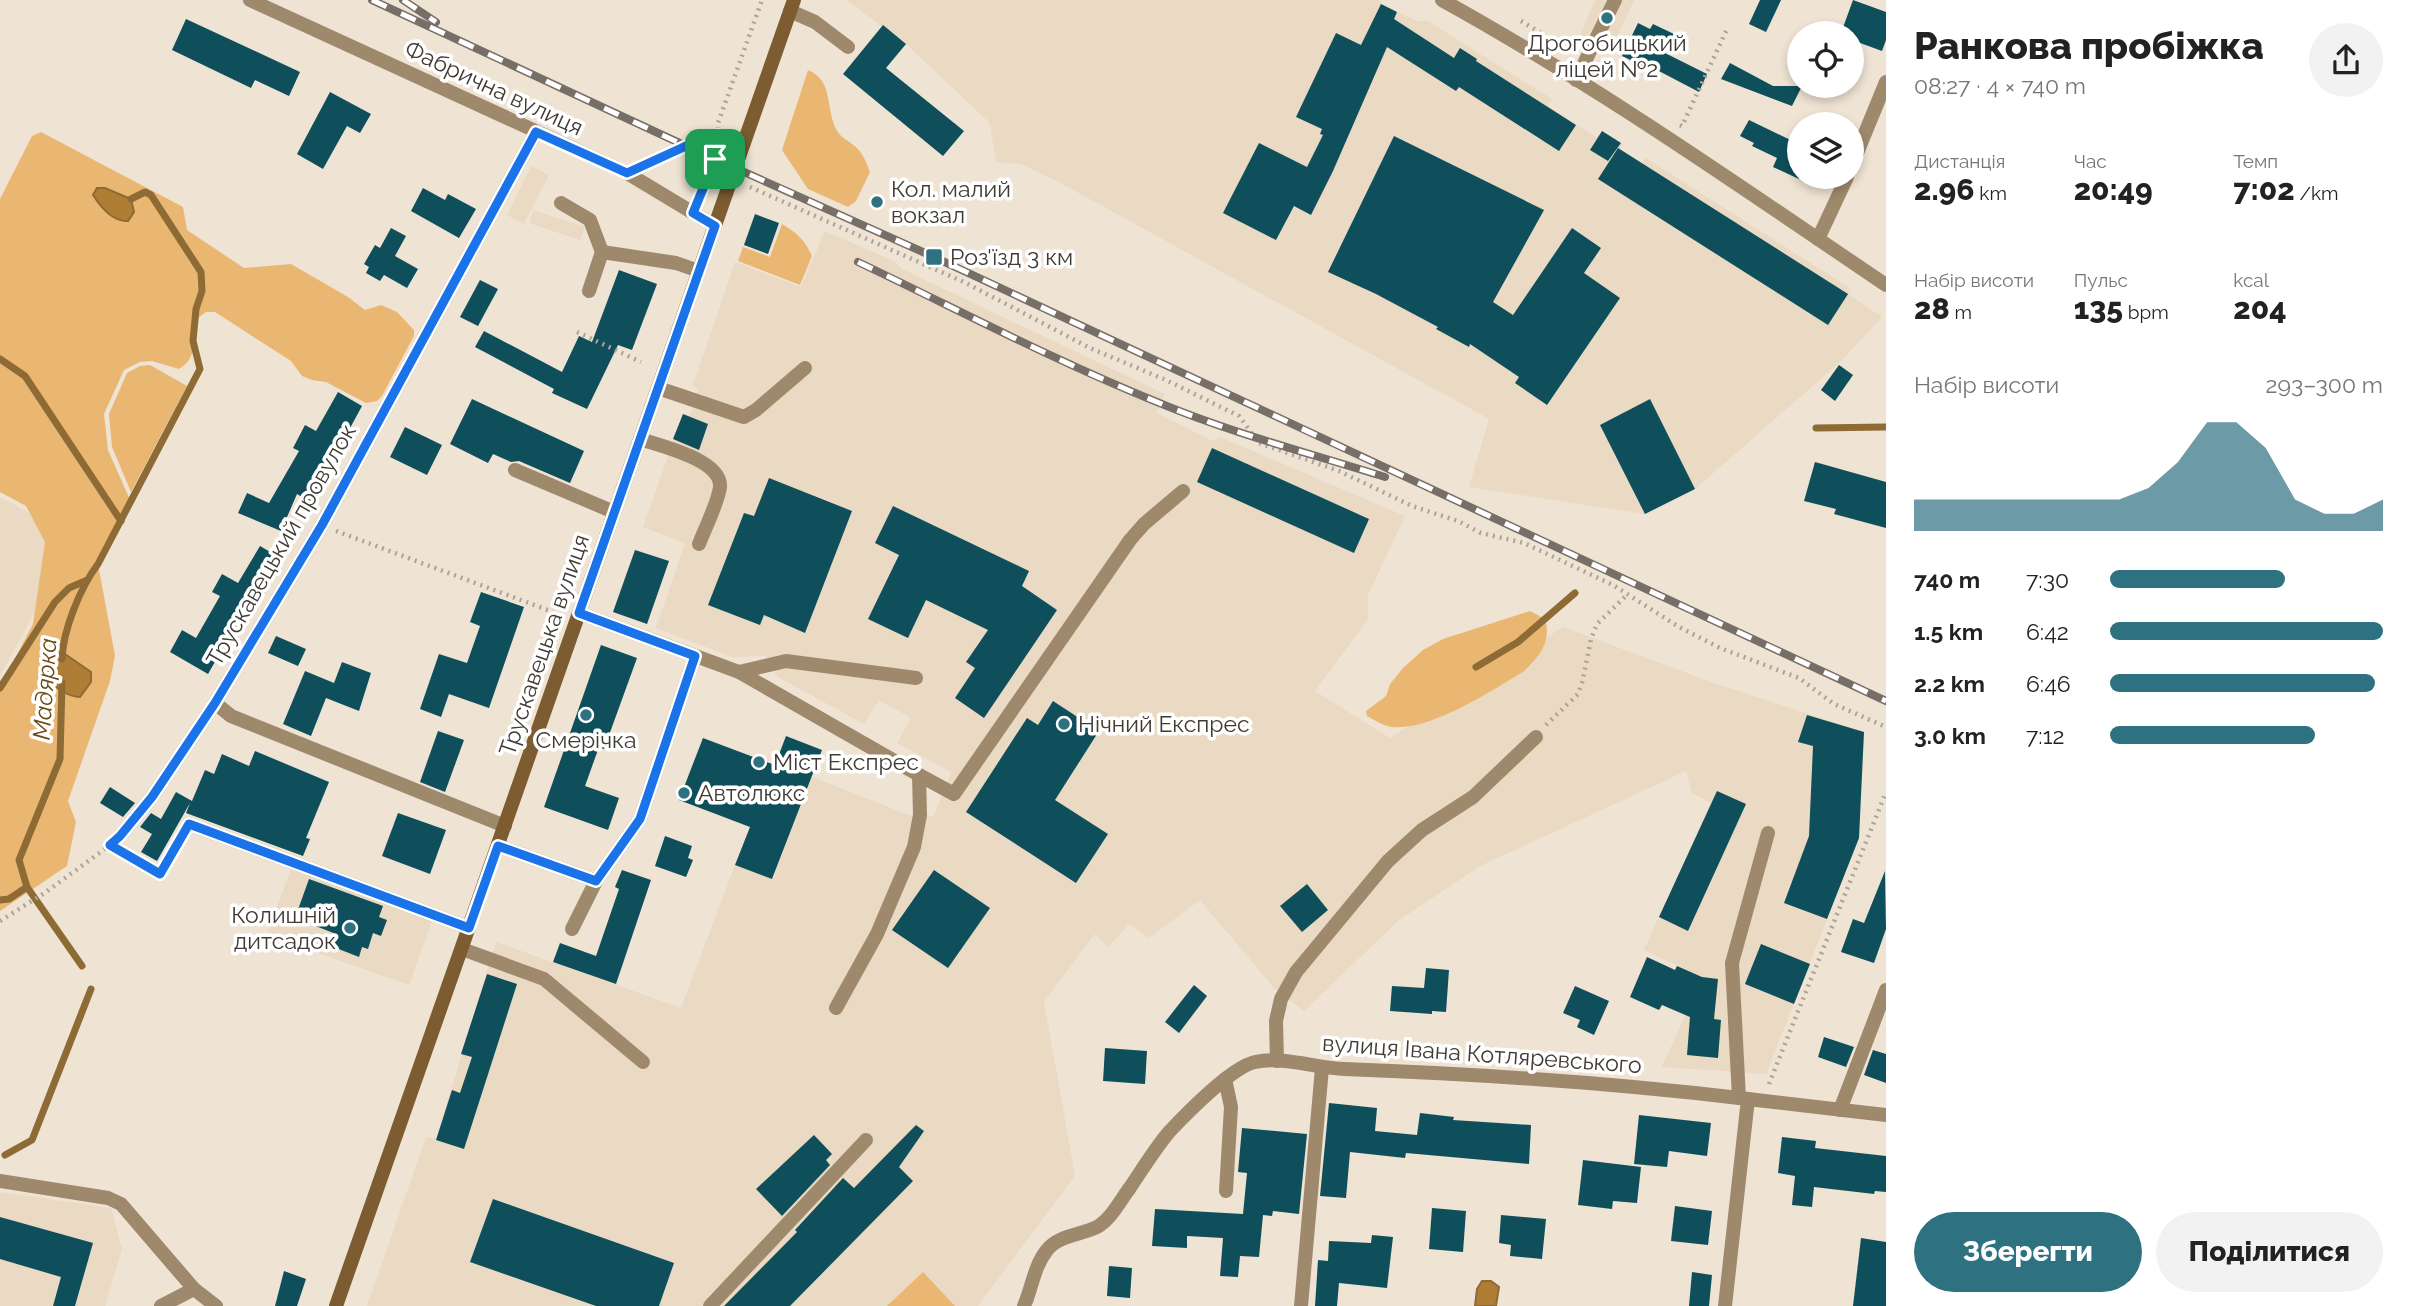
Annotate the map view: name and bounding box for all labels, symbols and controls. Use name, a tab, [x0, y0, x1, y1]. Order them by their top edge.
marker: Дрогобицький ліцей №2	[1599, 10, 1615, 26]
map controls	[1787, 21, 1864, 189]
button: locate	[1787, 21, 1864, 98]
text: Ранкова пробіжка	[1914, 23, 2264, 68]
button: share	[2309, 23, 2383, 97]
place label: Дрогобицький ліцей №2	[1527, 29, 1687, 82]
street label: Фабрична вулиця	[401, 34, 588, 141]
text: 08:27 · 4 × 740 m	[1914, 72, 2086, 99]
button: layers	[1787, 112, 1864, 189]
pin	[685, 129, 745, 189]
icon: arrive	[696, 140, 734, 178]
text: Дистанція	[1914, 150, 2005, 172]
text: Час	[2074, 150, 2107, 172]
text: Темп	[2233, 150, 2278, 172]
text: 2.96	[1914, 172, 1974, 207]
text: 20:49	[2074, 172, 2153, 207]
text: 7:02	[2233, 172, 2295, 207]
place label: Кол. малий вокзал	[891, 175, 1011, 228]
text: km	[1974, 182, 2007, 204]
text: /km	[2295, 182, 2339, 204]
marker: Кол. малий вокзал	[869, 194, 885, 210]
place label: Роз'їзд 3 км	[950, 243, 1073, 270]
marker: Роз'їзд 3 км	[924, 247, 944, 267]
text: Набір висоти	[1914, 269, 2034, 291]
text: Пульс	[2074, 269, 2128, 291]
text: kcal	[2233, 269, 2269, 291]
text: 28	[1914, 291, 1950, 326]
text: 135	[2074, 291, 2123, 326]
text: 204	[2233, 291, 2287, 326]
text: m	[1950, 301, 1972, 323]
text: bpm	[2123, 301, 2169, 323]
text: Набір висоти	[1914, 371, 2059, 398]
text: 293–300 m	[2266, 371, 2383, 398]
street label: Трускавецький провулок	[200, 419, 361, 670]
street label: Трускавецька вулиця	[493, 531, 594, 759]
text: 740 m	[1914, 566, 1980, 593]
text: 7:30	[2026, 566, 2069, 593]
text: 1.5 km	[1914, 618, 1983, 645]
text: 6:42	[2026, 618, 2069, 645]
water label: Мадярка	[26, 637, 63, 741]
text: 2.2 km	[1914, 670, 1985, 697]
text: 6:46	[2026, 670, 2071, 697]
marker: Смерічка	[578, 707, 594, 723]
place label: Нічний Експрес	[1078, 710, 1250, 737]
marker: Нічний Експрес	[1056, 716, 1072, 732]
text: 3.0 km	[1914, 722, 1986, 749]
text: 7:12	[2026, 722, 2064, 749]
place label: Смерічка	[536, 726, 636, 753]
place label: Міст Експрес	[773, 748, 919, 775]
marker: Міст Експрес	[751, 754, 767, 770]
place label: Автолюкс	[698, 779, 805, 806]
marker: Автолюкс	[676, 785, 692, 801]
place label: Колишній дитсадок	[231, 901, 336, 954]
marker: Колишній дитсадок	[342, 920, 358, 936]
street label: вулиця Івана Котляревського	[1321, 1029, 1643, 1078]
button: Зберегти	[1914, 1212, 2142, 1292]
button: Поділитися	[2156, 1212, 2383, 1292]

